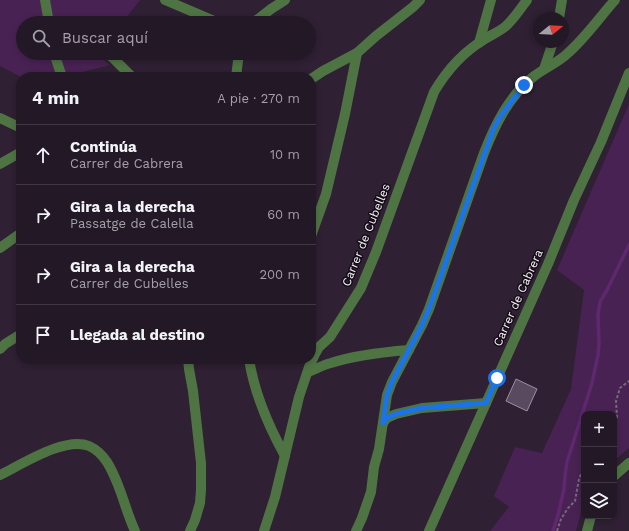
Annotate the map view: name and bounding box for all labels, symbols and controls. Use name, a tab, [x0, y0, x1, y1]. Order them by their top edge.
north arrow	[533, 12, 569, 48]
search box	[16, 16, 316, 60]
icon: search	[30, 27, 52, 49]
text: Buscar aquí	[62, 29, 148, 47]
route end	[515, 76, 533, 94]
text: 4 min	[32, 88, 79, 108]
text: A pie · 270 m	[217, 91, 300, 106]
text: Continúa	[70, 138, 137, 156]
icon: ahead	[32, 144, 54, 166]
text: 10 m	[270, 147, 300, 162]
text: Carrer de Cabrera	[70, 156, 183, 171]
street label: Carrer de Cubelles	[339, 182, 393, 288]
text: Gira a la derecha	[70, 198, 195, 216]
icon: right	[32, 204, 54, 226]
text: 60 m	[267, 207, 300, 222]
text: Passatge de Calella	[70, 216, 194, 231]
street label: Carrer de Cabrera	[490, 247, 546, 349]
text: Gira a la derecha	[70, 258, 195, 276]
icon: right	[32, 264, 54, 286]
text: 200 m	[259, 267, 300, 282]
text: Carrer de Cubelles	[70, 276, 189, 291]
icon: arrive	[32, 324, 54, 346]
text: Llegada al destino	[70, 326, 205, 344]
route start	[488, 369, 506, 387]
map controls	[581, 411, 617, 519]
button: +	[581, 411, 617, 447]
button: −	[581, 447, 617, 483]
button: layers	[581, 483, 617, 519]

